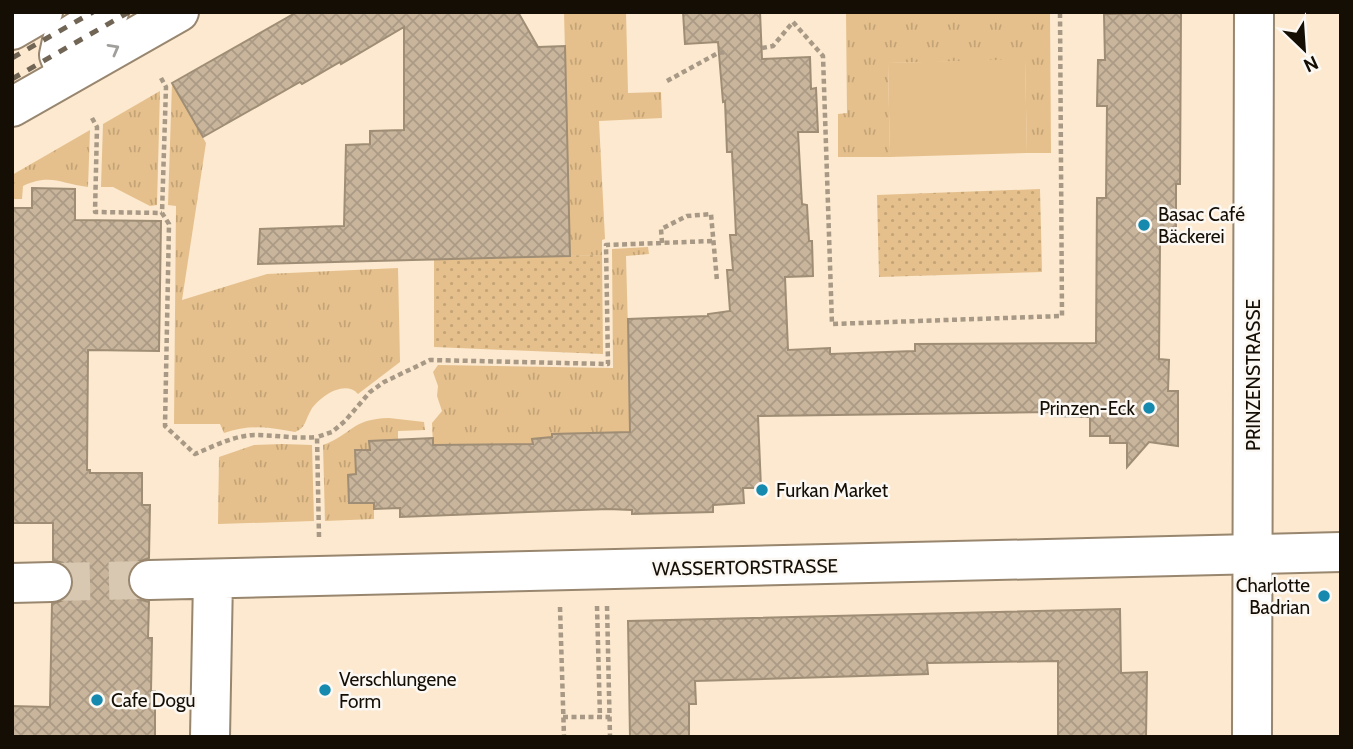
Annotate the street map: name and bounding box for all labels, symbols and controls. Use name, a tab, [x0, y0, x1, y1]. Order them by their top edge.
north arrow	[1269, 14, 1339, 84]
one-way arrow	[107, 44, 119, 57]
text: N	[1300, 51, 1322, 77]
place label: Basac Café Bäckerei	[1158, 203, 1245, 248]
marker: Basac Café Bäckerei	[1136, 217, 1152, 233]
street label: PRINZENSTRASSE	[1242, 299, 1265, 451]
place label: Prinzen-Eck	[1039, 397, 1135, 420]
marker: Prinzen-Eck	[1141, 400, 1157, 416]
place label: Furkan Market	[776, 479, 889, 502]
marker: Furkan Market	[754, 482, 770, 498]
street label: WASSERTORSTRASSE	[652, 554, 838, 581]
place label: Charlotte Badrian	[1236, 574, 1310, 619]
marker: Charlotte Badrian	[1316, 588, 1332, 604]
place label: Verschlungene Form	[339, 668, 457, 713]
marker: Verschlungene Form	[317, 682, 333, 698]
place label: Cafe Dogu	[111, 689, 195, 712]
marker: Cafe Dogu	[89, 692, 105, 708]

